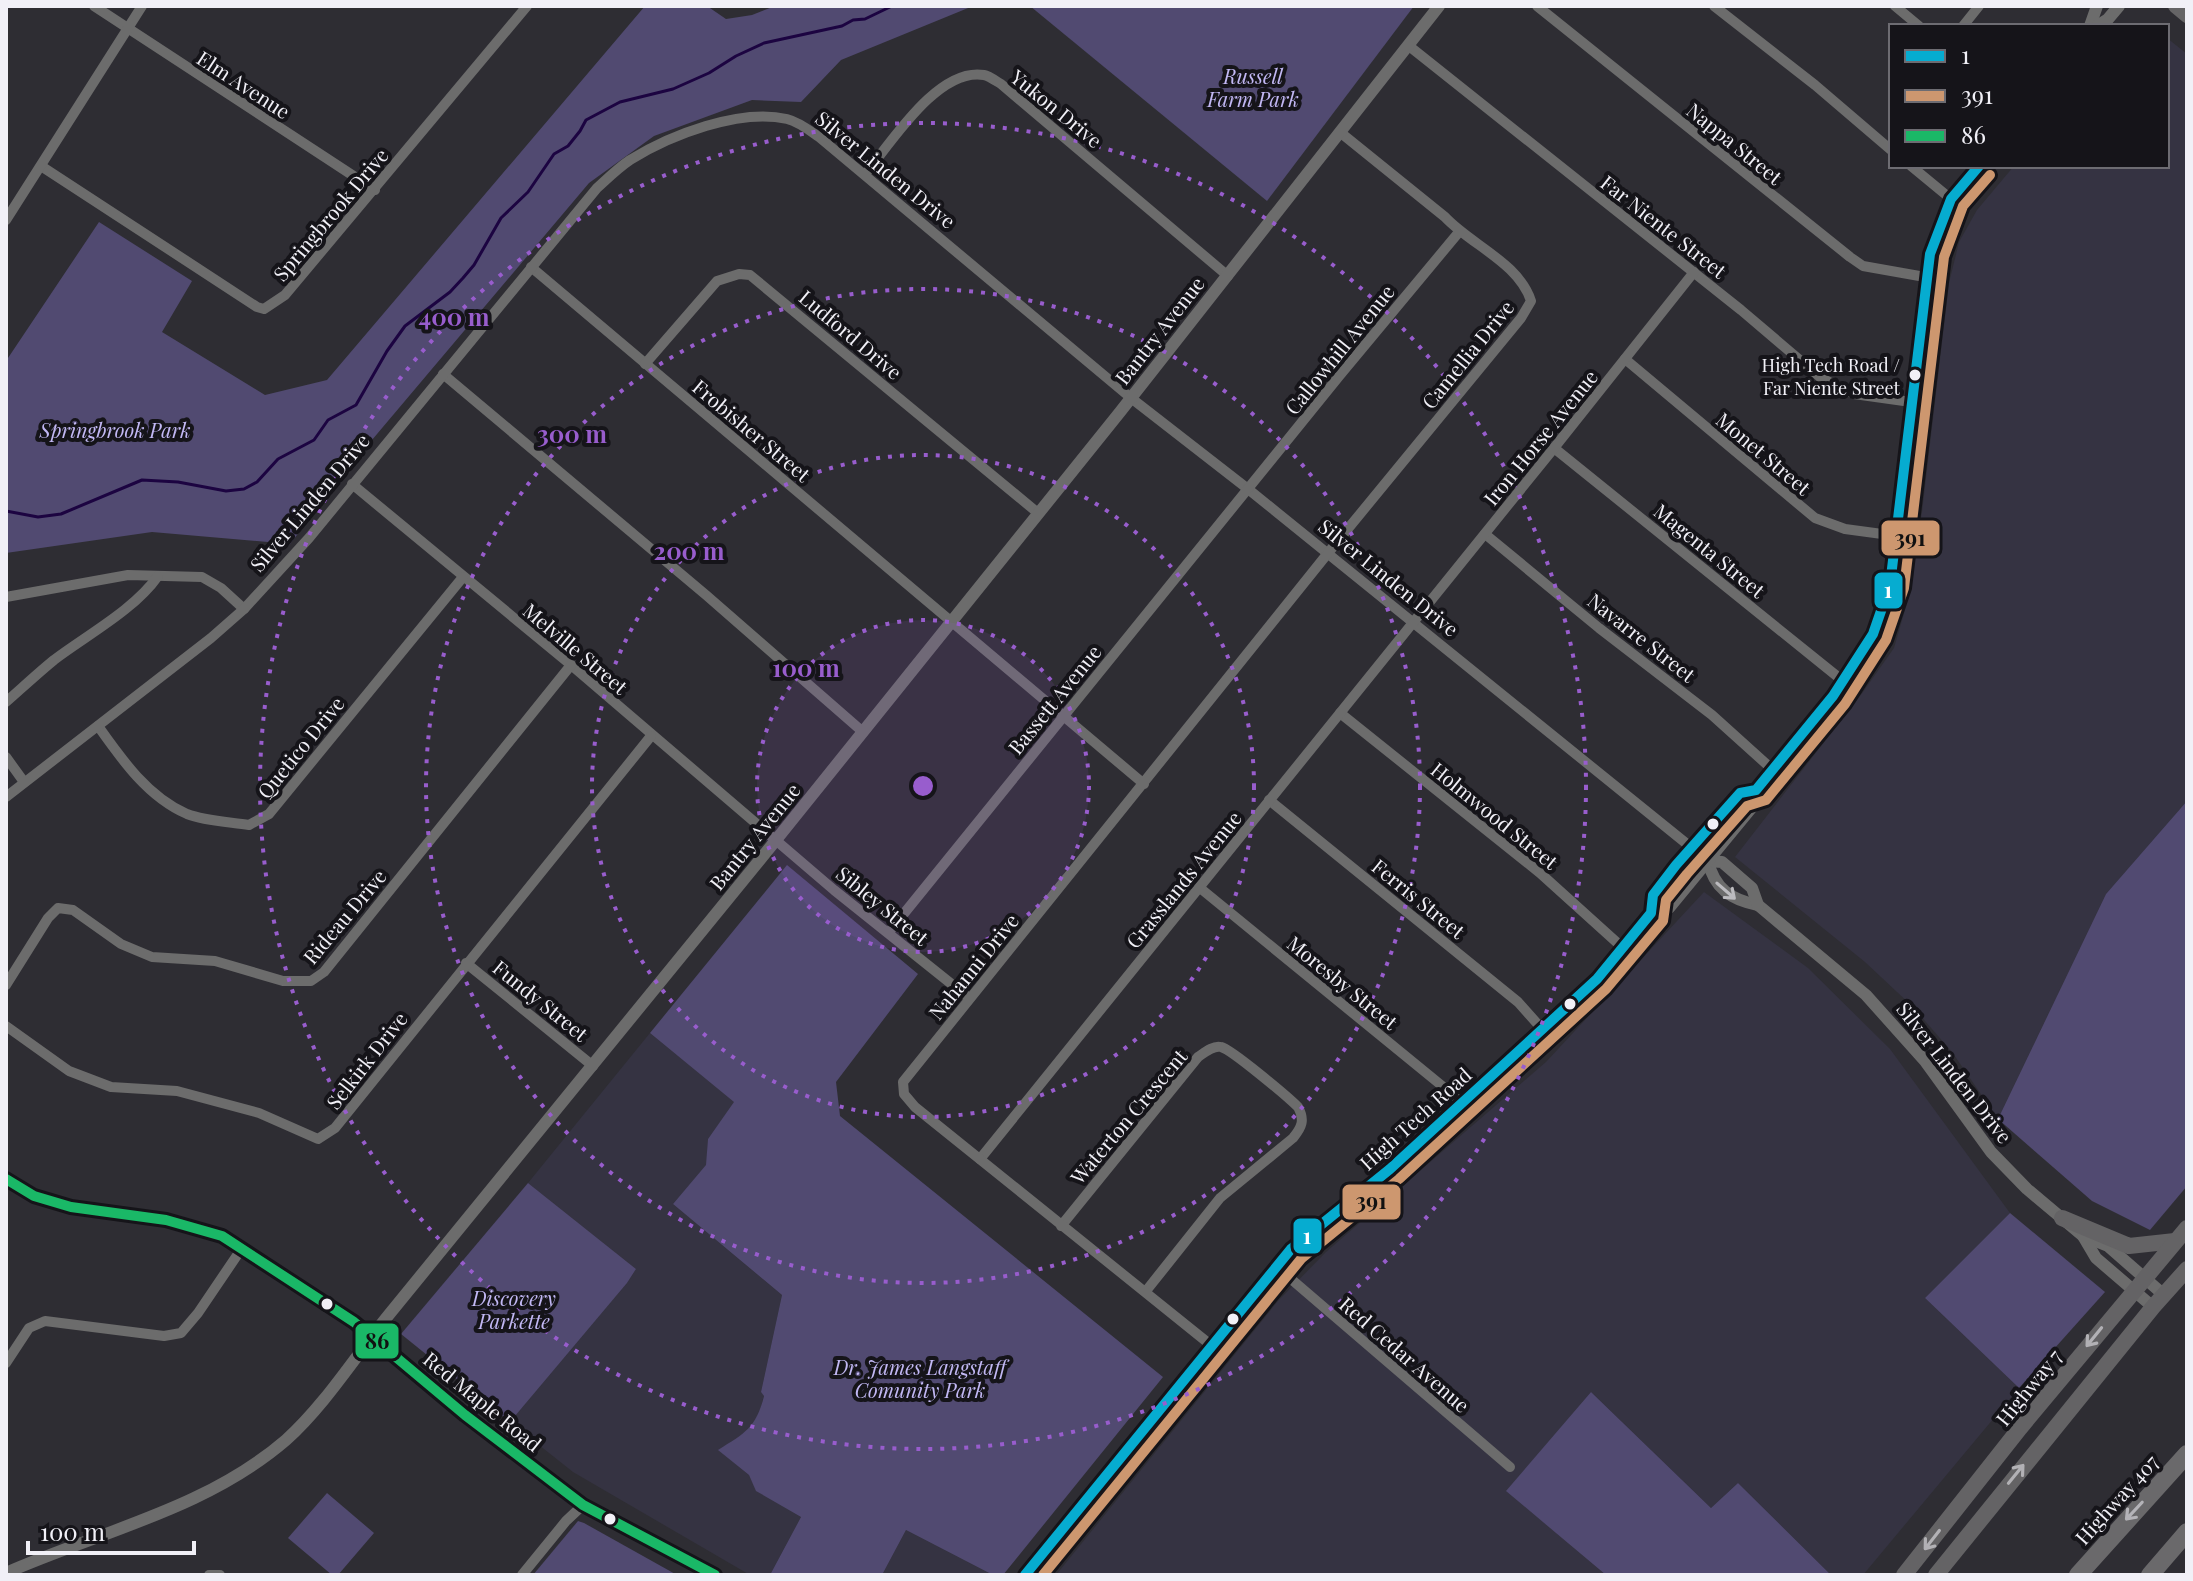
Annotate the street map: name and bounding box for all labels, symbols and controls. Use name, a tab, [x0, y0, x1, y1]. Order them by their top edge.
legend	[1889, 24, 2169, 168]
text: 1	[1961, 38, 1970, 70]
street label: Elm Avenue	[192, 44, 296, 124]
street label: Yukon Drive	[1005, 62, 1108, 153]
park label: Russell Farm Park	[1206, 62, 1299, 112]
text: 391	[1961, 78, 1993, 110]
street label: Nappa Street	[1682, 96, 1789, 190]
street label: Silver Linden Drive	[810, 104, 962, 234]
text: 86	[1961, 118, 1986, 150]
street label: Springbrook Drive	[266, 142, 394, 286]
street label: Far Niente Street	[1596, 169, 1733, 284]
street label: Bantry Avenue	[1108, 270, 1210, 390]
street label: Callowhill Avenue	[1278, 278, 1400, 420]
street label: Ludford Drive	[794, 283, 908, 385]
street label: Camellia Drive	[1415, 294, 1519, 414]
text: 400 m	[419, 300, 490, 332]
place label: High Tech Road / Far Niente Street	[1762, 353, 1901, 400]
street label: Iron Horse Avenue	[1477, 364, 1603, 510]
marker: High Tech Road / Far Niente Street	[1907, 367, 1923, 383]
street label: Frobisher Street	[687, 373, 817, 488]
street label: Monet Street	[1711, 406, 1818, 501]
park label: Springbrook Park	[39, 416, 190, 443]
text: 300 m	[537, 417, 607, 449]
street label: Silver Linden Drive	[243, 427, 375, 577]
street label: Magenta Street	[1649, 497, 1772, 604]
street label: Silver Linden Drive	[1313, 512, 1465, 642]
line badge: 391	[1880, 519, 1941, 557]
text: 391	[1894, 522, 1926, 552]
text: 200 m	[654, 534, 725, 566]
line badge: 1	[1873, 571, 1904, 610]
text: 1	[1884, 574, 1892, 604]
street label: Navarre Street	[1583, 587, 1702, 688]
street label: Melville Street	[518, 596, 635, 700]
street label: Bassett Avenue	[1001, 639, 1107, 759]
text: 100 m	[772, 651, 840, 683]
street label: Quetico Drive	[250, 690, 350, 804]
street label: Holmwood Street	[1426, 755, 1565, 875]
centre of rings	[909, 772, 937, 800]
street label: Bantry Avenue	[703, 777, 805, 895]
street label: Grasslands Avenue	[1119, 805, 1247, 953]
unlabelled marker	[1705, 816, 1721, 832]
street label: Ferris Street	[1367, 852, 1472, 944]
street label: Sibley Street	[831, 859, 935, 951]
street label: Rideau Drive	[296, 863, 392, 969]
one-way arrow	[1715, 881, 1735, 899]
street label: Nahanni Drive	[922, 907, 1024, 1025]
street label: Moresby Street	[1282, 929, 1405, 1036]
street label: Fundy Street	[488, 953, 595, 1047]
unlabelled marker	[1562, 996, 1578, 1012]
street label: Silver Linden Drive	[1891, 996, 2019, 1148]
street label: Selkirk Drive	[319, 1006, 413, 1114]
street label: Waterton Crescent	[1063, 1042, 1193, 1190]
street label: High Tech Road	[1353, 1060, 1477, 1175]
line badge: 391	[1341, 1183, 1402, 1221]
text: 391	[1355, 1185, 1387, 1215]
line badge: 1	[1292, 1217, 1323, 1255]
text: 1	[1303, 1220, 1311, 1250]
park label: Discovery Parkette	[471, 1284, 556, 1334]
street label: Red Cedar Avenue	[1334, 1290, 1476, 1418]
unlabelled marker	[319, 1296, 335, 1312]
unlabelled marker	[1225, 1311, 1241, 1327]
line badge: 86	[354, 1322, 400, 1360]
text: 86	[365, 1325, 389, 1355]
one-way arrow	[2086, 1326, 2103, 1347]
street label: Highway 7	[1989, 1343, 2067, 1431]
street label: Red Maple Road	[418, 1345, 548, 1457]
park label: Dr. James Langstaff Comunity Park	[833, 1353, 1010, 1403]
street label: Highway 407	[2068, 1448, 2164, 1550]
one-way arrow	[2007, 1465, 2025, 1485]
one-way arrow	[2126, 1501, 2144, 1521]
scale bar	[28, 1505, 194, 1555]
unlabelled marker	[602, 1511, 618, 1527]
text: 100 m	[40, 1515, 105, 1547]
one-way arrow	[1923, 1529, 1940, 1550]

